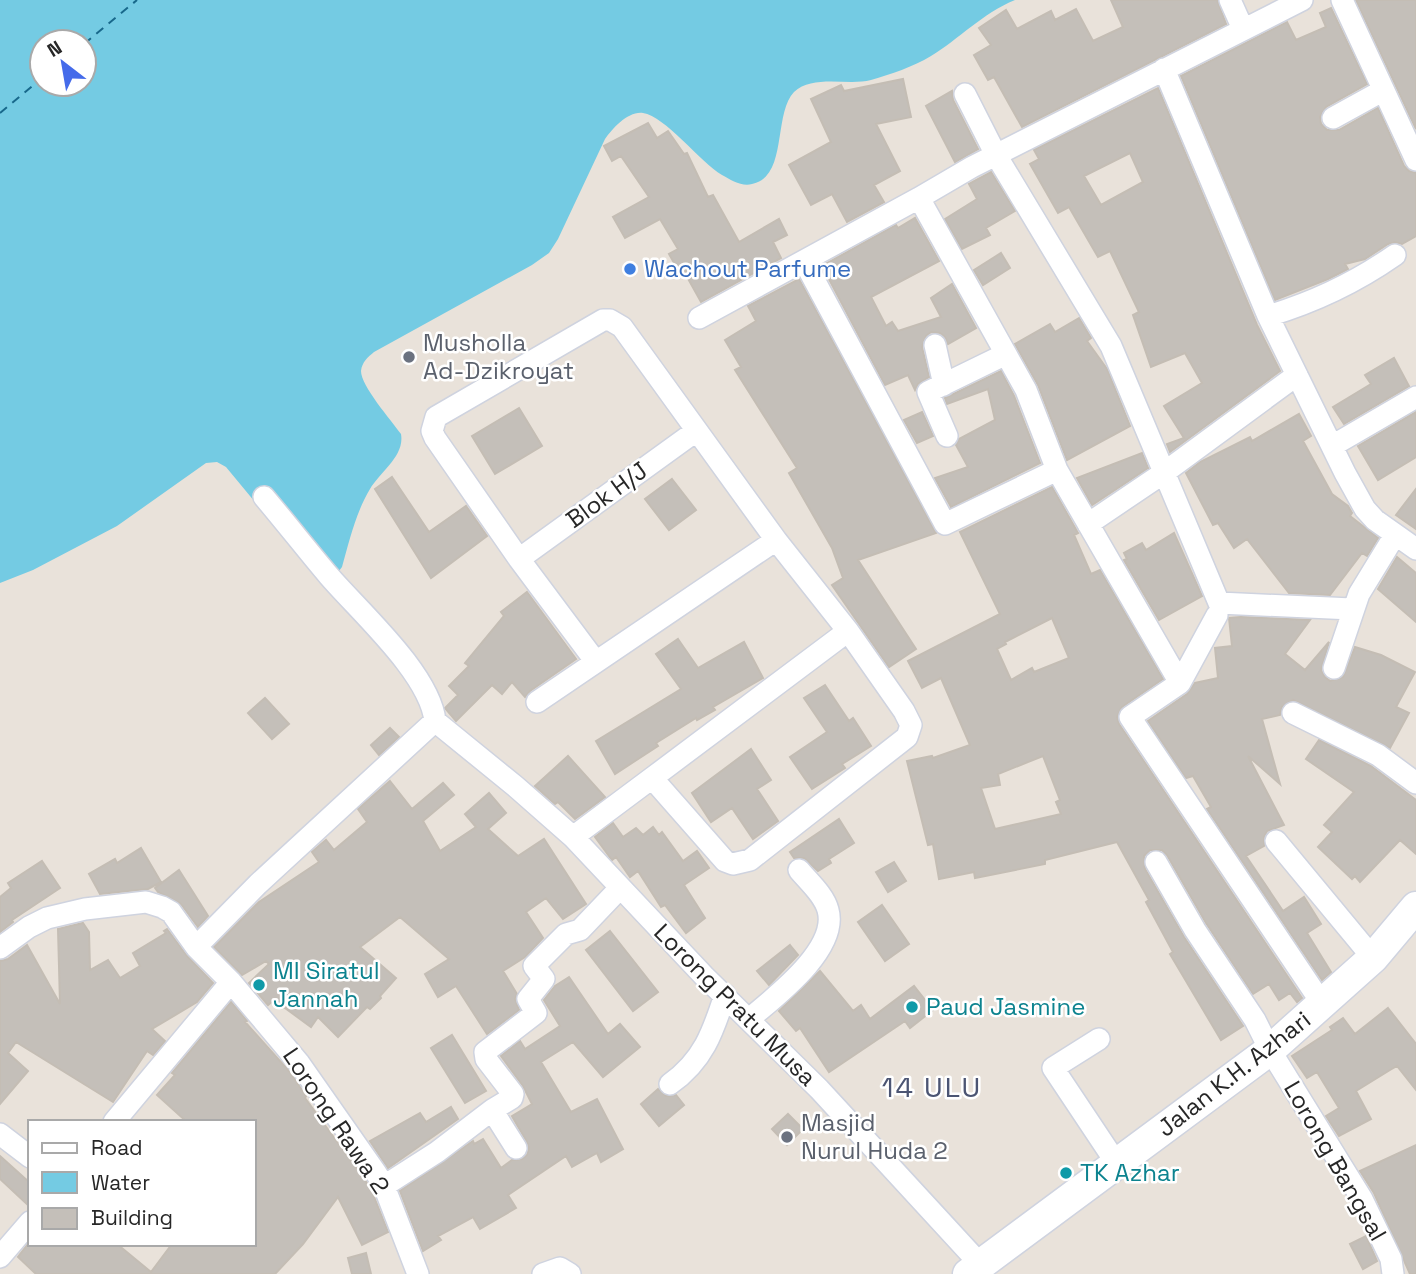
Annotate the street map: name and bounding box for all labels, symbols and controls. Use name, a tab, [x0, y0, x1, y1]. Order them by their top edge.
north arrow	[28, 28, 98, 98]
text: N	[43, 35, 66, 63]
place label: Wachout Parfume	[644, 253, 851, 284]
marker: Wachout Parfume	[622, 261, 638, 277]
place label: Musholla Ad-Dzikroyat	[423, 327, 574, 386]
marker: Musholla Ad-Dzikroyat	[401, 349, 417, 365]
street label: Blok H/J	[560, 455, 654, 535]
street label: Lorong Pratu Musa	[648, 917, 823, 1093]
place label: MI Siratul Jannah	[273, 955, 380, 1014]
marker: MI Siratul Jannah	[251, 977, 267, 993]
place label: Paud Jasmine	[926, 991, 1085, 1022]
marker: Paud Jasmine	[904, 999, 920, 1015]
street label: Jalan K.H. Azhari	[1151, 1004, 1317, 1143]
street label: Lorong Rawa 2	[276, 1042, 397, 1200]
district label: 14 ULU	[882, 1069, 982, 1105]
street label: Lorong Bangsal	[1277, 1075, 1394, 1246]
place label: Masjid Nurul Huda 2	[801, 1107, 948, 1166]
legend	[28, 1120, 256, 1246]
marker: Masjid Nurul Huda 2	[779, 1129, 795, 1145]
text: Road	[91, 1134, 143, 1161]
place label: TK Azhar	[1080, 1157, 1180, 1188]
marker: TK Azhar	[1058, 1165, 1074, 1181]
text: Water	[91, 1169, 150, 1196]
text: Building	[91, 1204, 173, 1231]

